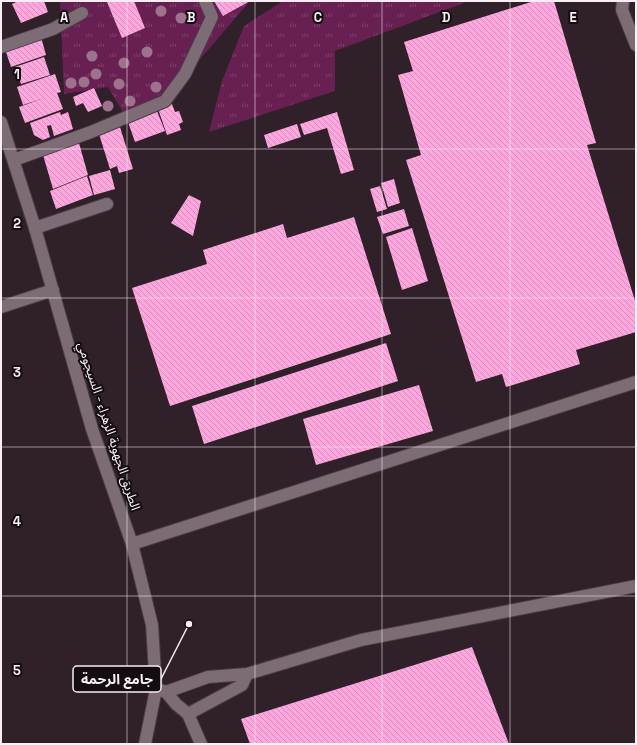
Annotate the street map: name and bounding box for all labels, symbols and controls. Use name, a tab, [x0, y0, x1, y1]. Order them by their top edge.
text: A	[60, 9, 69, 26]
text: B	[187, 9, 196, 26]
text: C	[314, 9, 322, 26]
text: D	[442, 9, 451, 26]
text: E	[569, 9, 577, 26]
text: 1	[14, 66, 20, 83]
text: 2	[13, 215, 21, 232]
street label: الطريق الجهوية الزهراء - السيجومي	[72, 340, 144, 513]
text: 3	[13, 364, 21, 381]
text: 4	[13, 513, 21, 530]
text: 5	[13, 662, 21, 679]
callout: جامع الرحمة	[73, 666, 161, 692]
text: جامع الرحمة	[81, 670, 153, 689]

